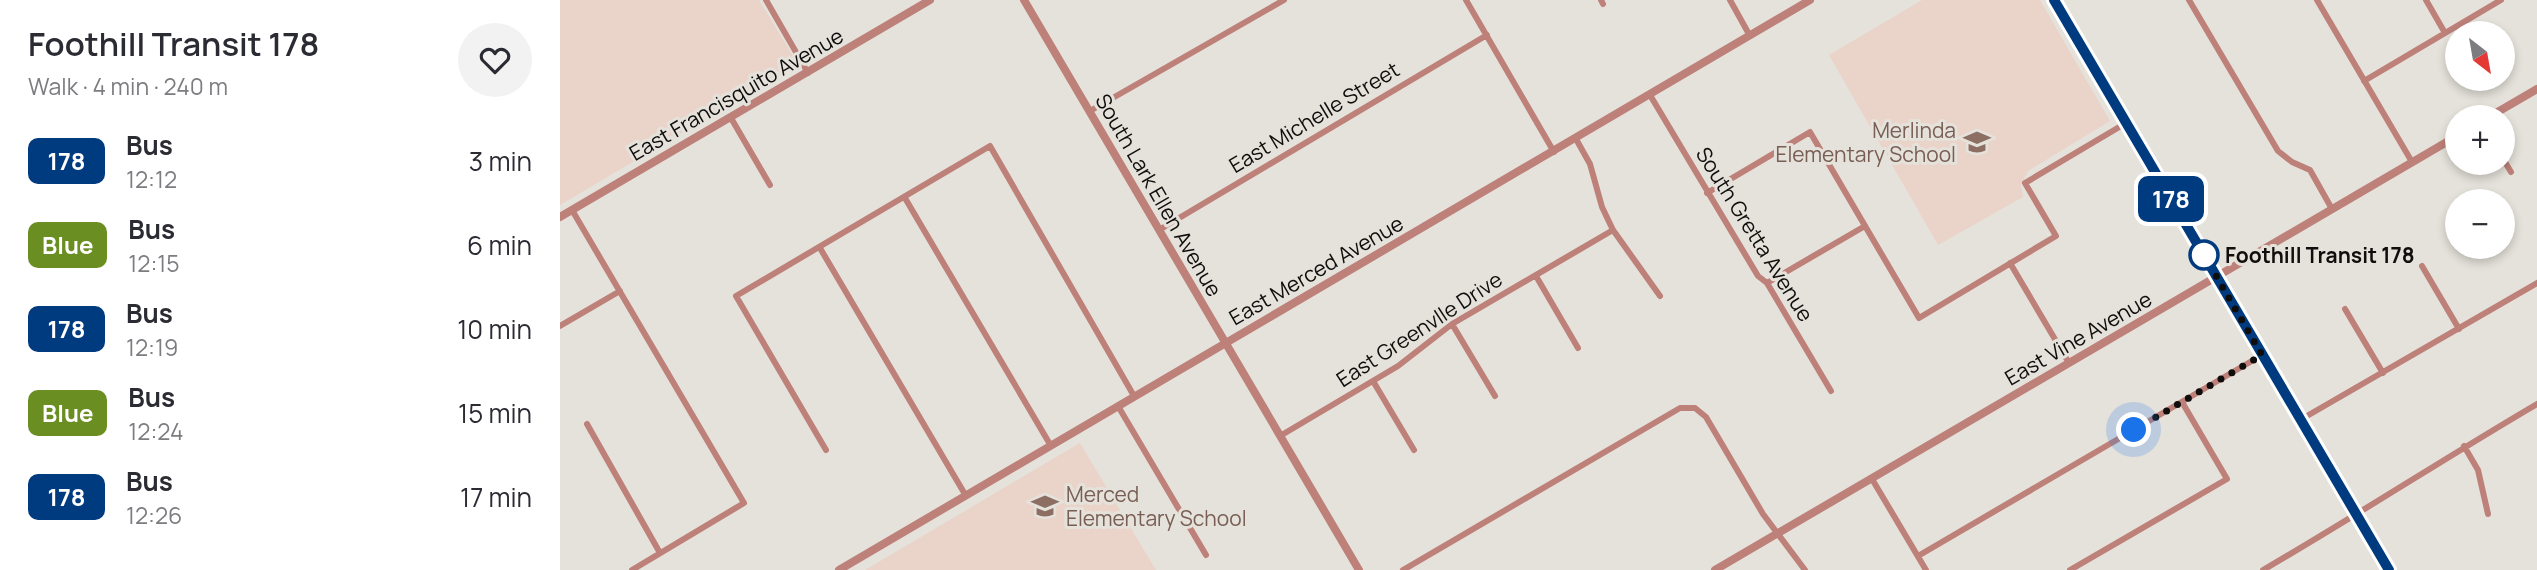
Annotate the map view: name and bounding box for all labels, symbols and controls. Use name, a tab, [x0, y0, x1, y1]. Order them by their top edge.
text: Foothill Transit 178	[28, 21, 319, 66]
street label: East Francisquito Avenue	[624, 21, 848, 167]
north arrow	[2445, 21, 2515, 91]
map controls	[2445, 21, 2515, 259]
button: heart	[458, 23, 532, 97]
street label: East Michelle Street	[1224, 55, 1404, 179]
text: Walk · 4 min · 240 m	[28, 70, 228, 102]
street label: South Lark Ellen Avenue	[1089, 88, 1229, 302]
button: +	[2445, 105, 2515, 175]
place label: Merlinda Elementary School	[1775, 116, 1956, 168]
text: Bus	[126, 127, 173, 163]
school or university icon: Merlinda Elementary School	[1962, 127, 1992, 157]
street label: South Gretta Avenue	[1690, 141, 1820, 327]
text: 3 min	[469, 143, 532, 179]
text: 178	[47, 144, 86, 177]
text: 12:12	[126, 163, 177, 195]
line badge: 178	[2131, 176, 2211, 222]
text: 178	[2152, 182, 2190, 215]
button: −	[2445, 189, 2515, 259]
street label: East Merced Avenue	[1224, 209, 1408, 331]
text: Bus	[128, 211, 175, 247]
text: 6 min	[467, 227, 532, 263]
text: Blue	[42, 228, 93, 261]
marker: Foothill Transit 178	[2189, 240, 2219, 270]
place label: Foothill Transit 178	[2225, 241, 2415, 269]
text: 12:15	[128, 247, 180, 279]
street label: East Greenvlle Drive	[1331, 265, 1507, 393]
street label: East Vine Avenue	[1999, 285, 2157, 391]
text: Bus	[126, 295, 173, 331]
text: 10 min	[457, 311, 532, 347]
text: 178	[47, 312, 86, 345]
text: 12:19	[126, 331, 178, 363]
text: Bus	[128, 379, 175, 415]
text: 15 min	[458, 395, 532, 431]
text: Blue	[42, 396, 93, 429]
your location	[2116, 412, 2151, 447]
text: 12:24	[128, 415, 184, 447]
text: Bus	[126, 463, 173, 499]
text: 17 min	[460, 479, 532, 515]
text: 178	[47, 480, 86, 513]
place label: Merced Elementary School	[1066, 480, 1247, 532]
school or university icon: Merced Elementary School	[1030, 491, 1060, 521]
text: 12:26	[126, 499, 182, 531]

